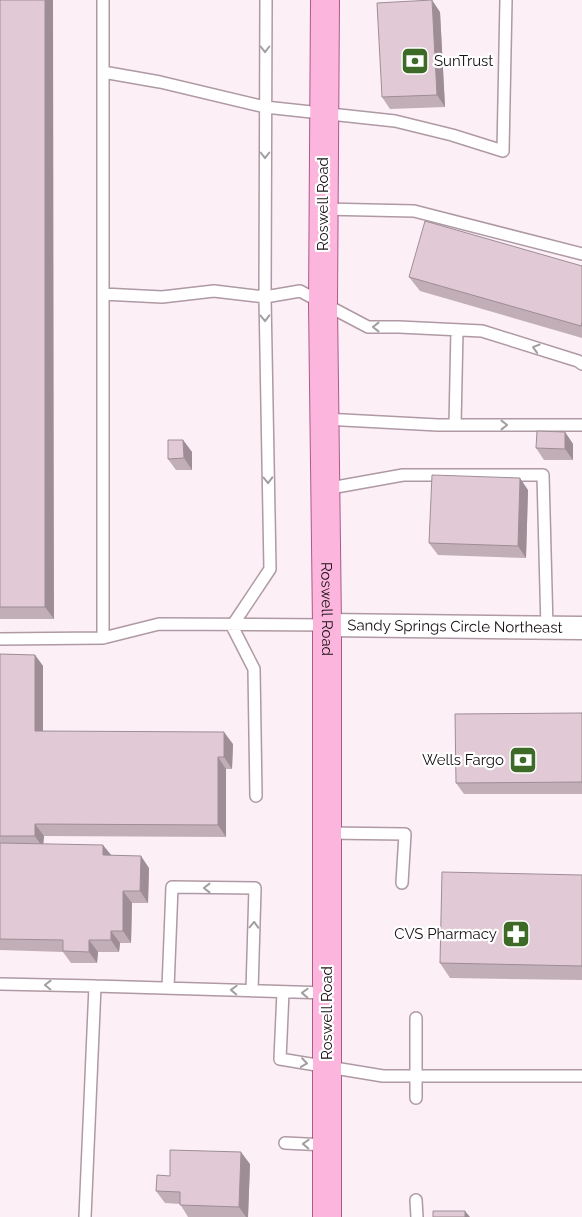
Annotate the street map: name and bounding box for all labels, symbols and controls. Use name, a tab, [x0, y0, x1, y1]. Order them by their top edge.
one-way arrow	[260, 45, 271, 53]
bank icon: SunTrust	[400, 46, 430, 76]
place label: SunTrust	[434, 52, 493, 70]
one-way arrow	[260, 152, 270, 160]
street label: Roswell Road	[314, 157, 332, 251]
one-way arrow	[260, 314, 271, 322]
one-way arrow	[372, 322, 380, 332]
one-way arrow	[532, 343, 541, 353]
one-way arrow	[500, 420, 508, 430]
one-way arrow	[263, 477, 273, 485]
street label: Roswell Road	[317, 562, 336, 656]
street label: Sandy Springs Circle Northeast	[347, 616, 563, 637]
bank icon: Wells Fargo	[508, 745, 538, 775]
place label: Wells Fargo	[422, 751, 504, 769]
one-way arrow	[202, 883, 210, 893]
pharmacy icon: CVS Pharmacy	[501, 919, 531, 949]
one-way arrow	[249, 921, 260, 929]
place label: CVS Pharmacy	[394, 925, 497, 943]
street label: Roswell Road	[318, 966, 336, 1060]
one-way arrow	[43, 980, 51, 990]
one-way arrow	[230, 985, 238, 996]
one-way arrow	[301, 987, 309, 998]
one-way arrow	[299, 1057, 308, 1067]
one-way arrow	[302, 1138, 310, 1149]

